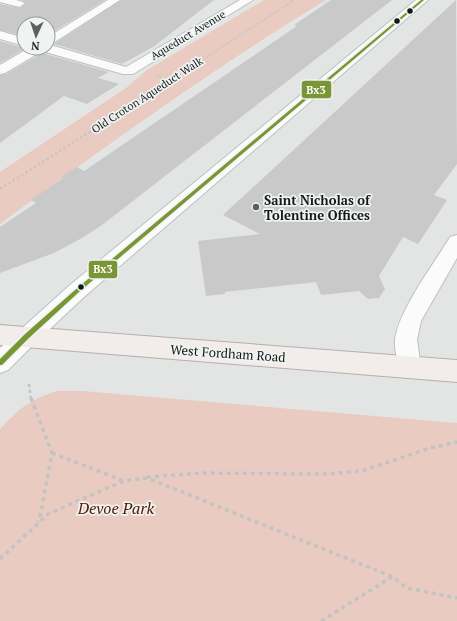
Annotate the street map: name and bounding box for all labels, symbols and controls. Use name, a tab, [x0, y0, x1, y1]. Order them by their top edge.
unlabelled marker	[405, 6, 415, 16]
street label: Aqueduct Avenue	[148, 7, 228, 63]
north arrow	[16, 16, 56, 56]
unlabelled marker	[392, 16, 402, 26]
text: N	[30, 39, 40, 53]
street label: Old Croton Aqueduct Walk	[89, 54, 206, 136]
line badge: Bx3	[301, 80, 332, 99]
text: Bx3	[306, 83, 326, 97]
place label: Saint Nicholas of Tolentine Offices	[264, 191, 371, 224]
marker: Saint Nicholas of Tolentine Offices	[251, 202, 261, 212]
line badge: Bx3	[88, 260, 118, 279]
text: Bx3	[93, 262, 113, 276]
unlabelled marker	[76, 282, 86, 292]
street label: West Fordham Road	[170, 340, 286, 366]
park label: Devoe Park	[77, 497, 154, 519]

